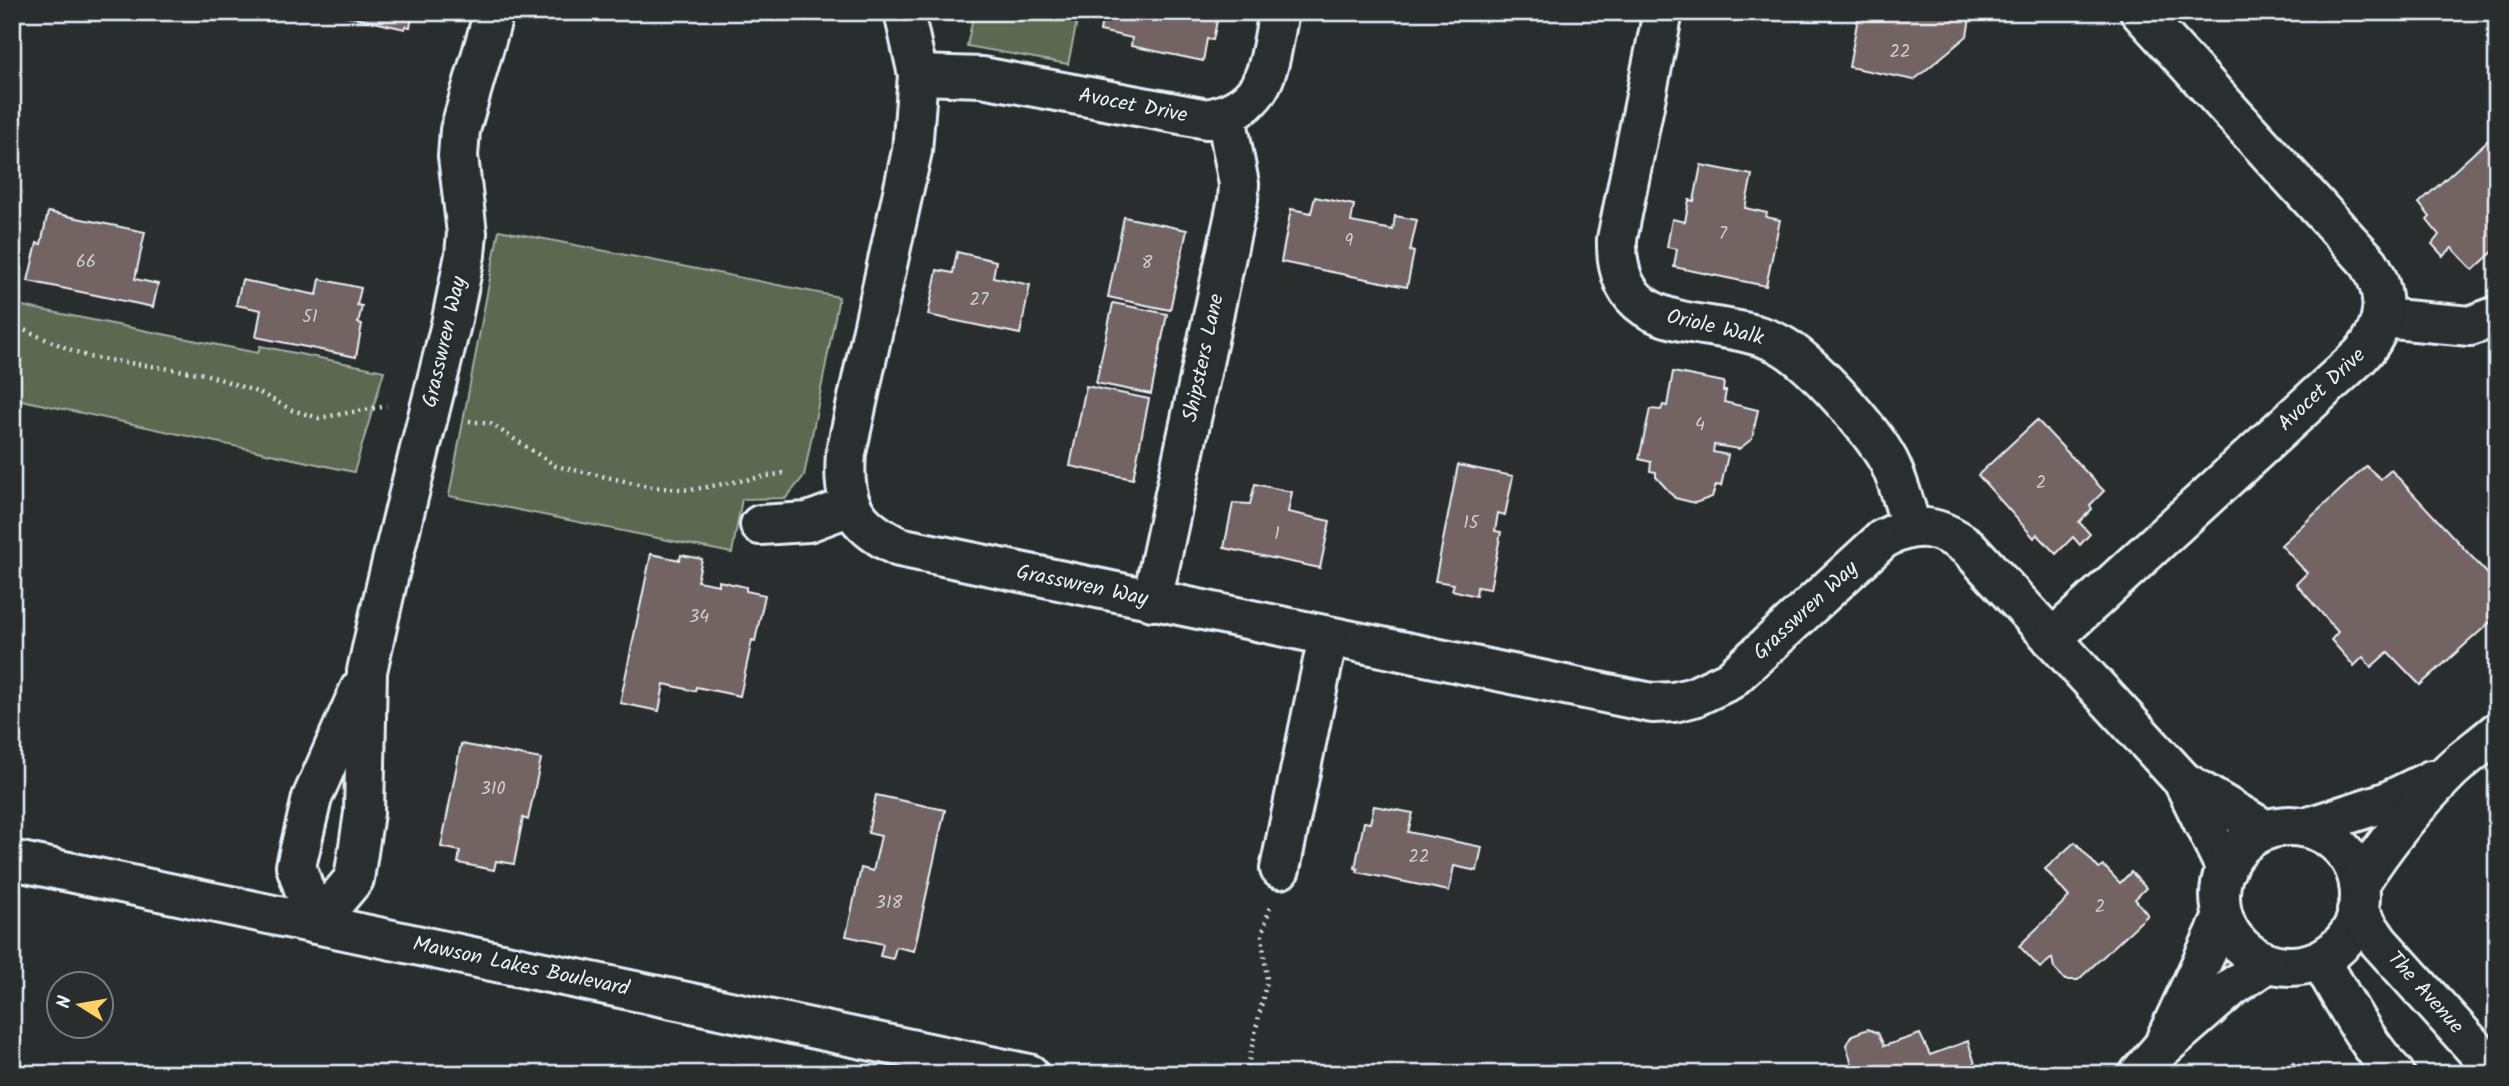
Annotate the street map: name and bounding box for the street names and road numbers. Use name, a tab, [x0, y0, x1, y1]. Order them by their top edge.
street label: Avocet Drive	[1076, 79, 1191, 133]
street label: Grasswren Way	[414, 273, 476, 411]
street label: Shipsters Lane	[1174, 290, 1234, 425]
street label: Oriole Walk	[1663, 301, 1767, 355]
street label: Avocet Drive	[2270, 340, 2374, 440]
street label: Grasswren Way	[1746, 553, 1866, 669]
street label: Grasswren Way	[1013, 556, 1151, 616]
street label: Mawson Lakes Boulevard	[410, 928, 633, 1006]
street label: The Avenue	[2379, 944, 2472, 1042]

